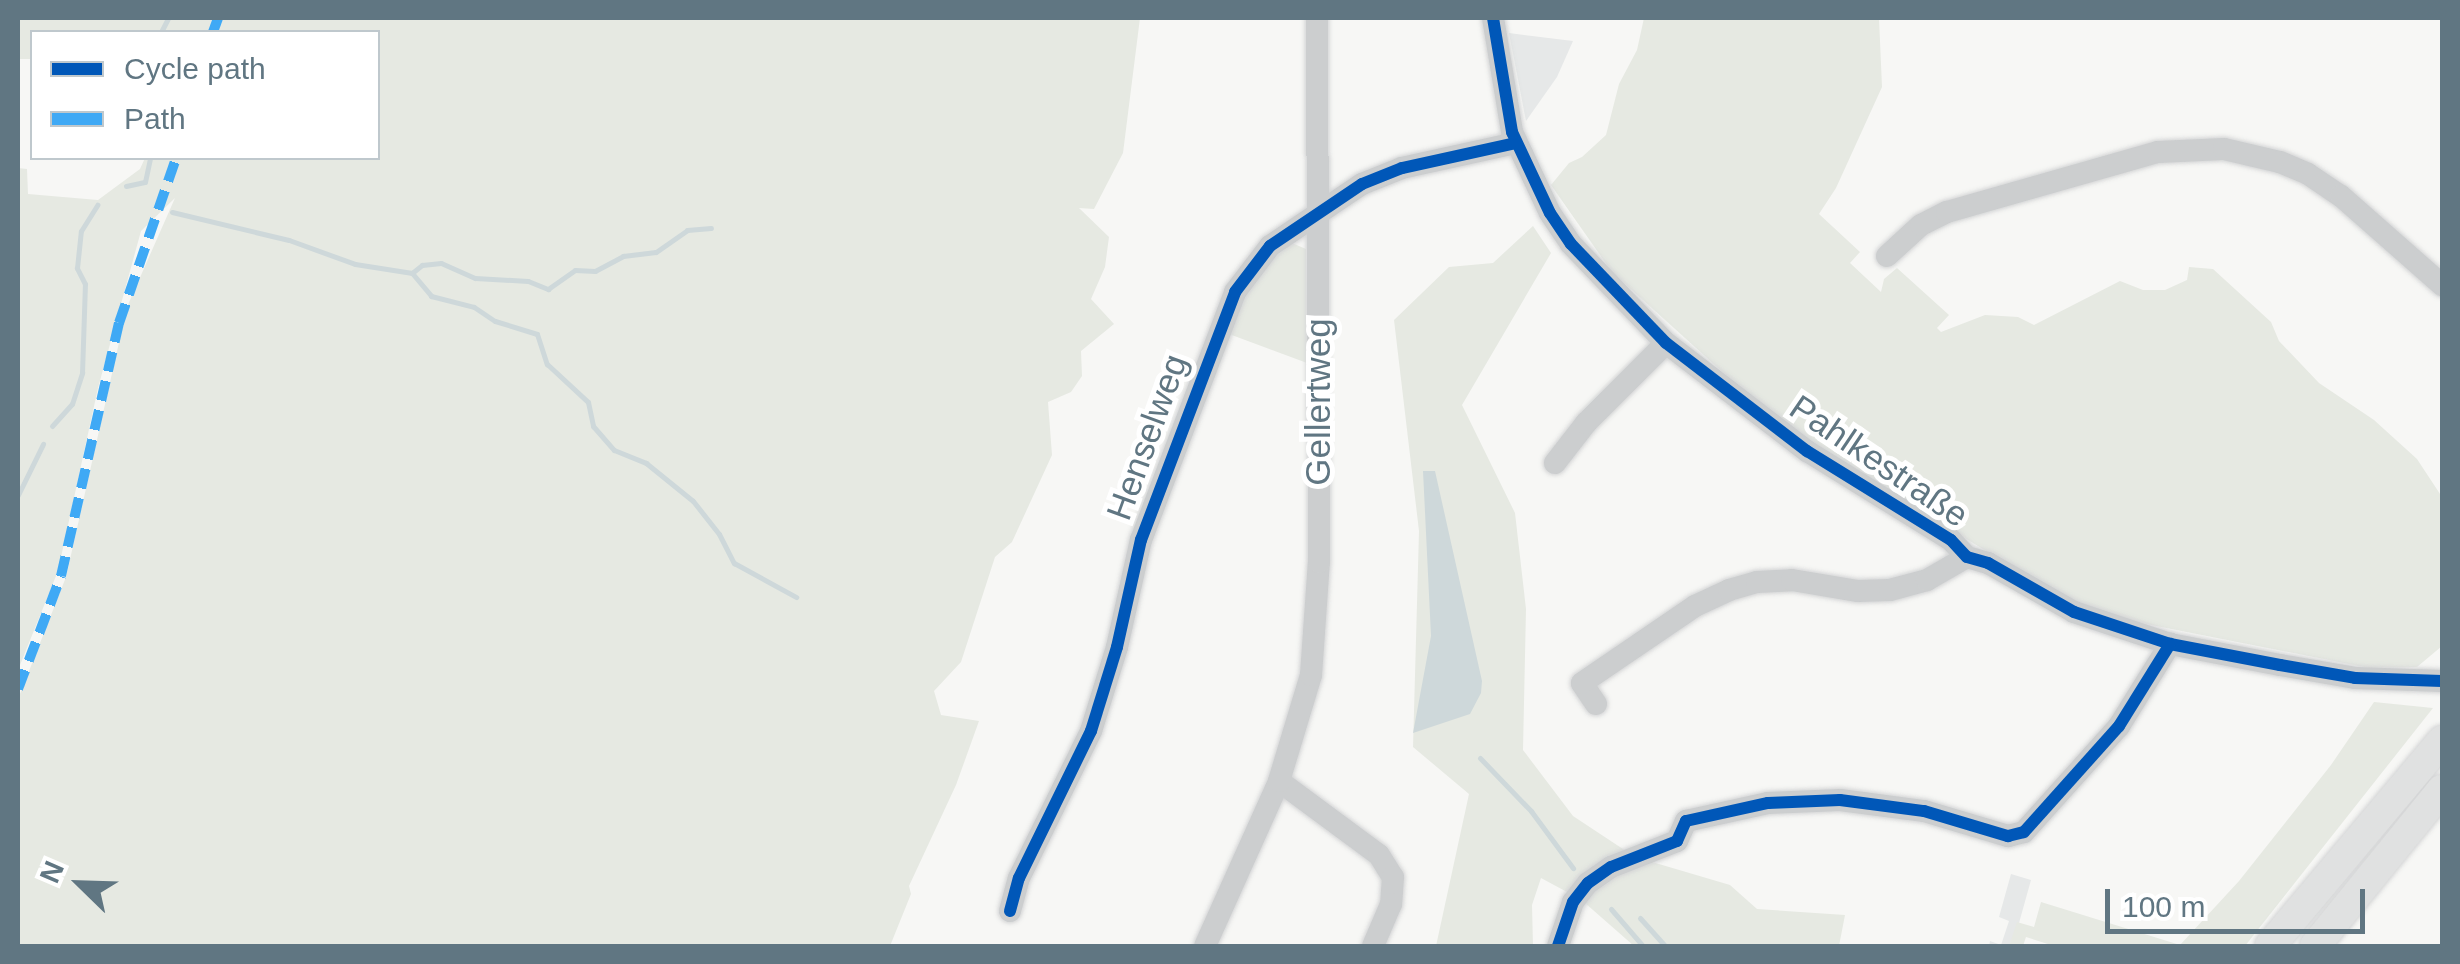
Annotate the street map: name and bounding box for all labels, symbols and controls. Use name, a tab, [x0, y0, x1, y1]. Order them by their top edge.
legend	[30, 30, 380, 160]
text: Cycle path	[124, 52, 266, 85]
text: Path	[124, 102, 186, 135]
street label: Gellertweg	[1297, 318, 1339, 486]
street label: Henselweg	[1098, 348, 1196, 526]
street label: Pahlkestraße	[1782, 386, 1976, 536]
north arrow	[30, 834, 130, 934]
text: N	[34, 857, 70, 887]
scale bar	[2110, 869, 2370, 931]
text: 100 m	[2122, 890, 2205, 923]

